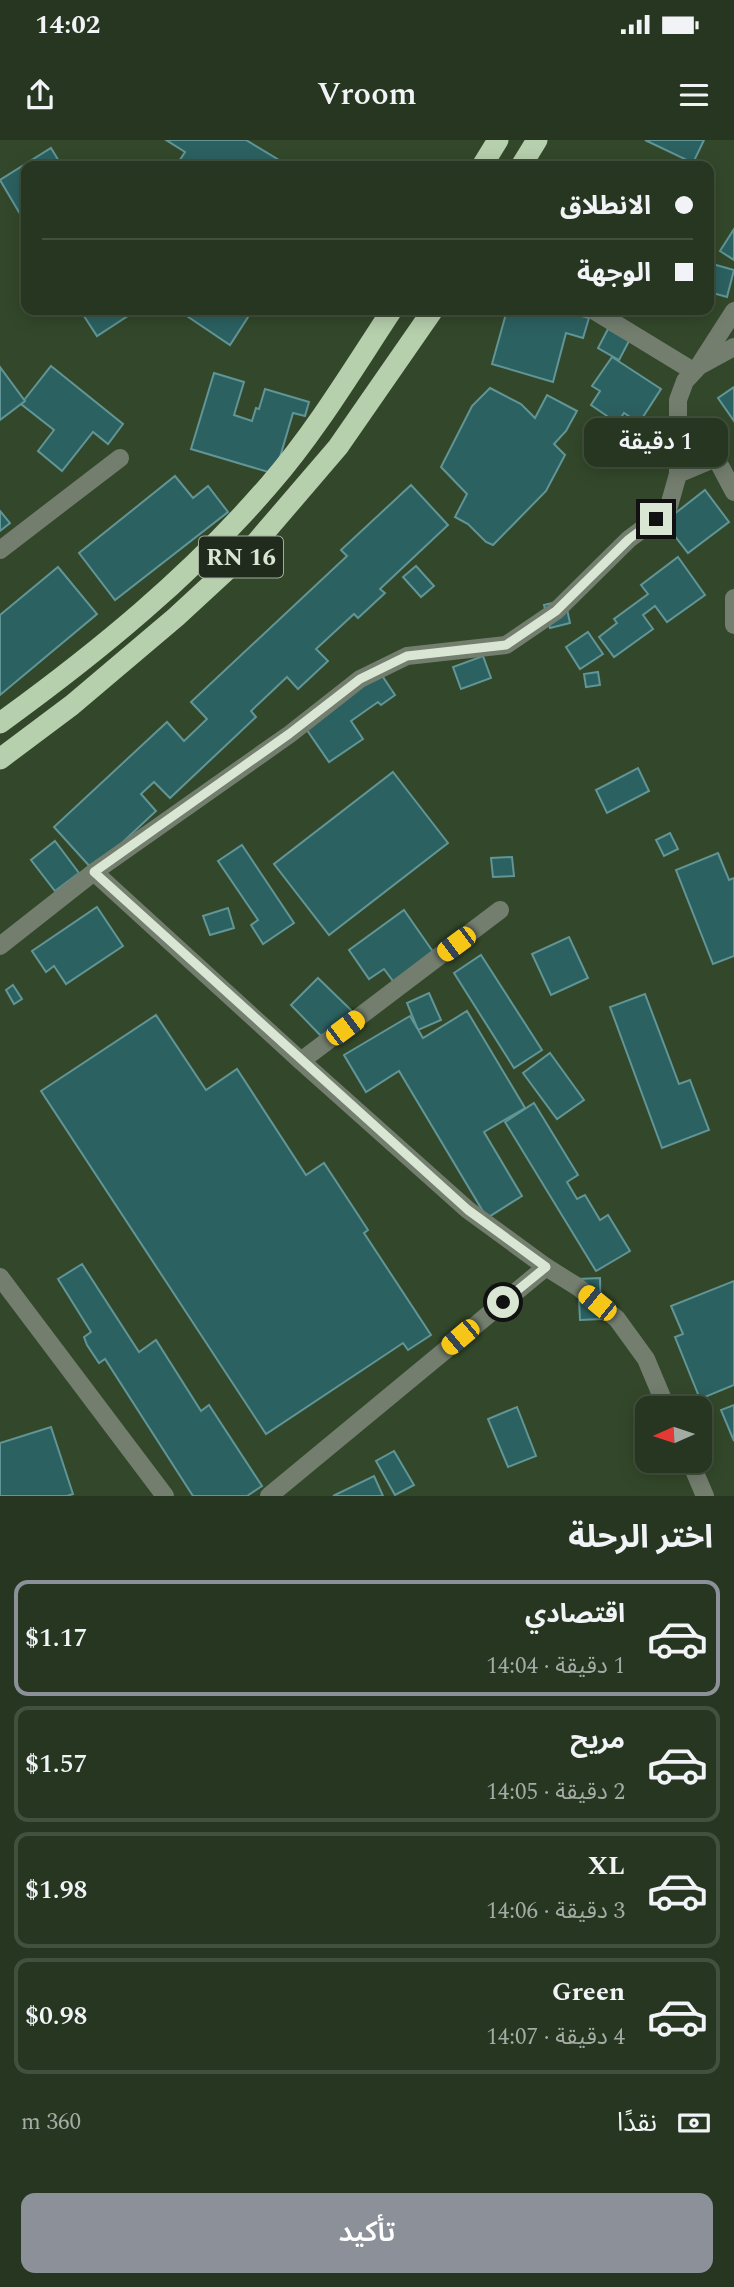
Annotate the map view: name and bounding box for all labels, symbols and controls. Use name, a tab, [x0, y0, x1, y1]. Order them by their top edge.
text: 14:02	[35, 5, 100, 45]
text: Vroom	[317, 70, 417, 119]
icon: share	[21, 76, 59, 114]
icon: menu	[675, 76, 713, 114]
text: الانطلاق	[560, 186, 651, 226]
text: الوجهة	[577, 253, 651, 293]
callout: 1 دقيقة	[584, 418, 728, 466]
text: 1 دقيقة	[619, 425, 693, 460]
route end	[640, 503, 672, 535]
road number: RN 16	[199, 536, 283, 578]
car	[433, 923, 480, 965]
car	[322, 1007, 369, 1049]
car	[575, 1282, 620, 1324]
route start	[487, 1286, 519, 1318]
car	[438, 1315, 483, 1359]
north arrow	[635, 1396, 712, 1474]
map controls	[635, 1396, 712, 1473]
text: اختر الرحلة	[568, 1513, 713, 1562]
text: اقتصادي	[525, 1594, 625, 1634]
icon: car	[646, 1607, 709, 1670]
text: $1.17	[25, 1618, 88, 1658]
text: 1 دقيقة · 14:04	[486, 1649, 625, 1684]
text: مريح	[570, 1720, 625, 1760]
icon: car	[646, 1733, 709, 1796]
text: $1.57	[25, 1744, 88, 1784]
text: 2 دقيقة · 14:05	[486, 1775, 625, 1810]
text: XL	[588, 1846, 625, 1886]
icon: car	[646, 1859, 709, 1922]
text: $1.98	[25, 1870, 88, 1910]
text: 3 دقيقة · 14:06	[486, 1894, 625, 1929]
text: Green	[552, 1972, 625, 2012]
icon: car	[646, 1985, 709, 2048]
text: $0.98	[25, 1996, 88, 2036]
text: 4 دقيقة · 14:07	[486, 2020, 625, 2055]
text: نقدًا	[617, 2103, 657, 2143]
icon: cash	[675, 2104, 713, 2142]
text: 360 m	[21, 2105, 81, 2140]
button: تأكيد	[21, 2193, 713, 2273]

